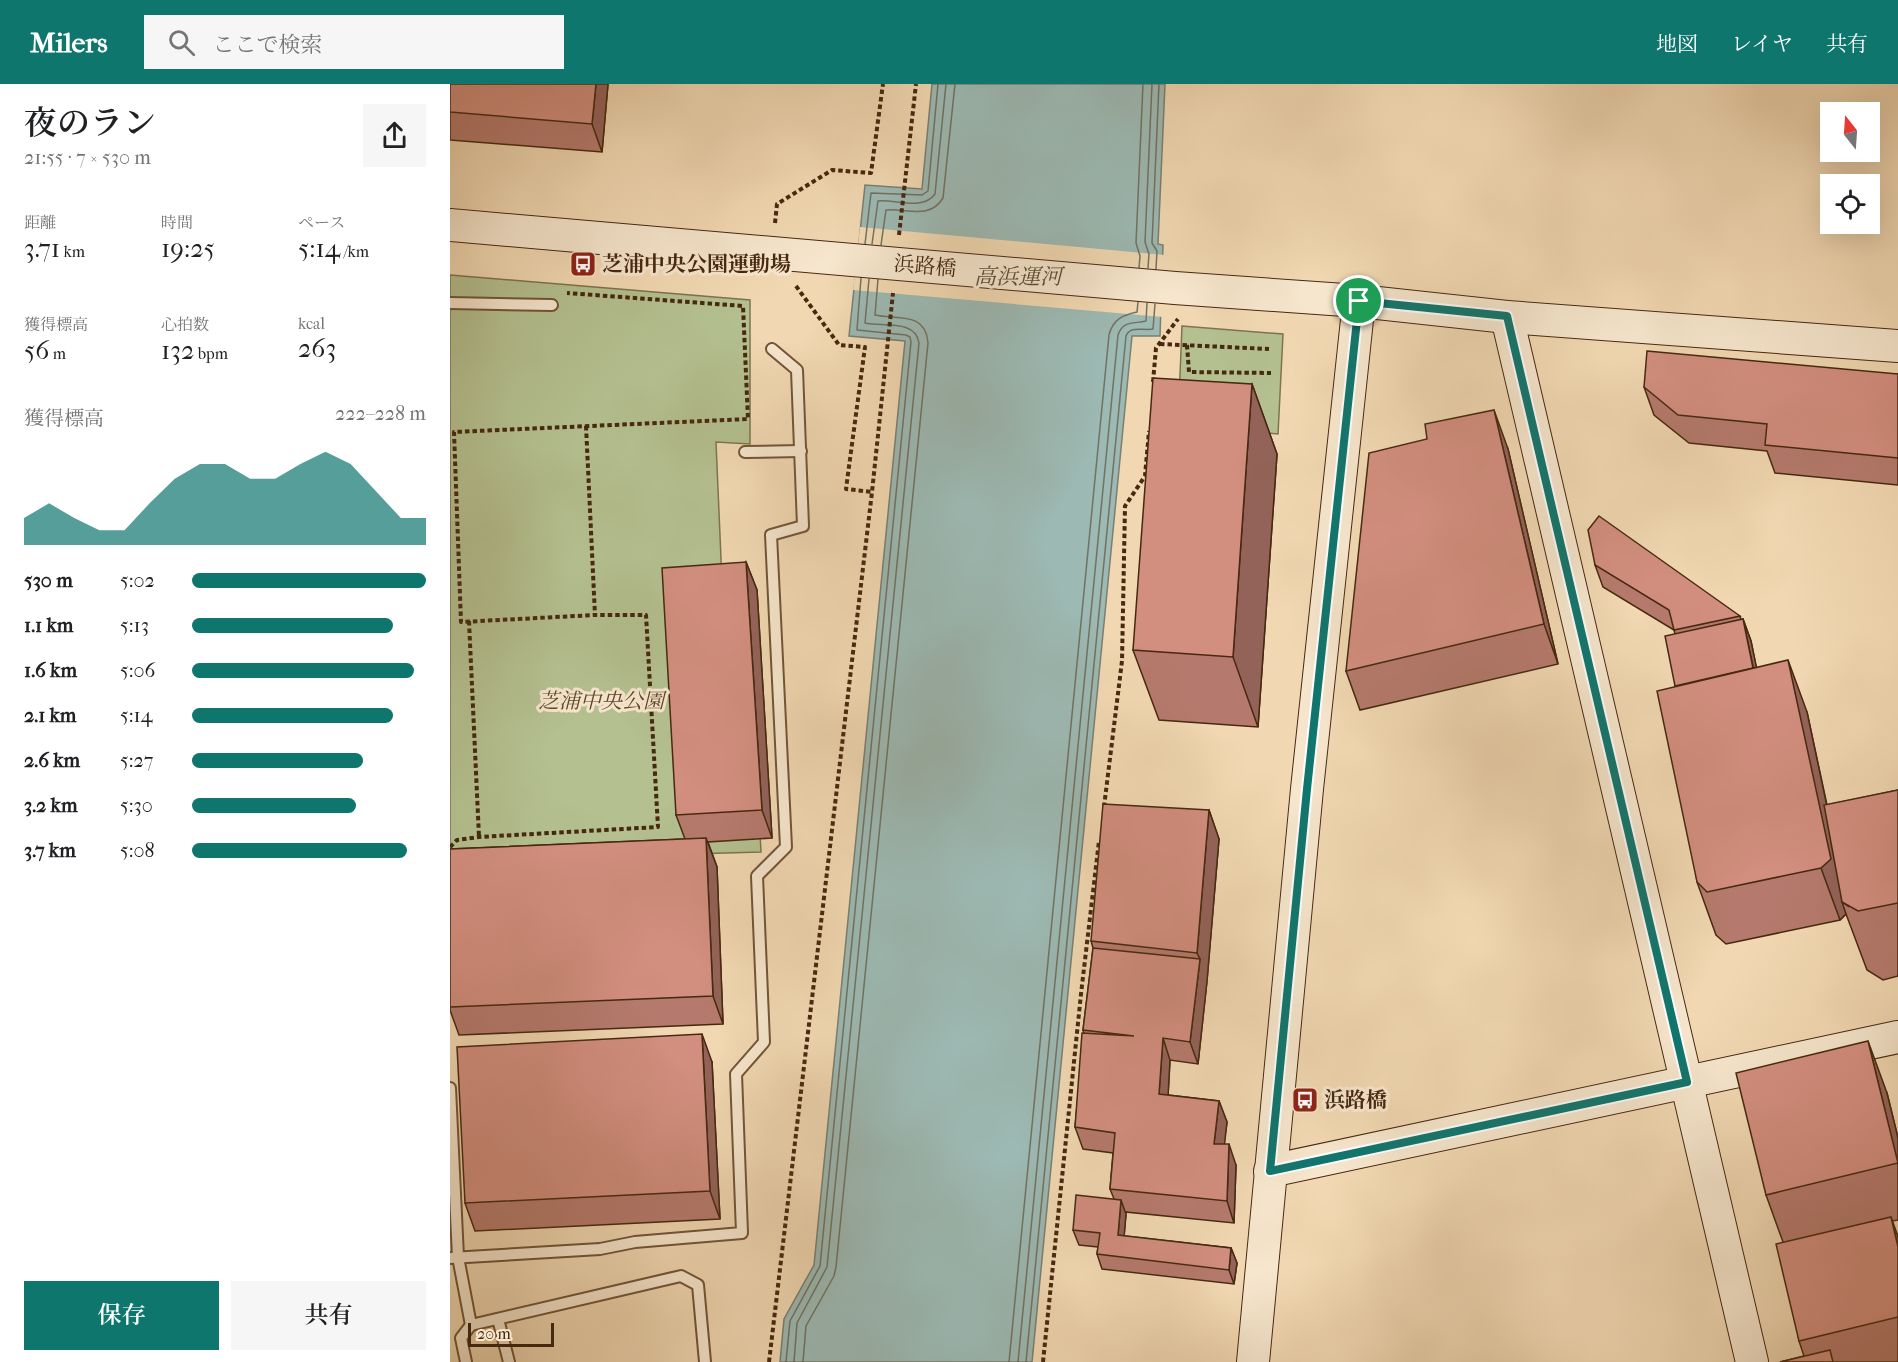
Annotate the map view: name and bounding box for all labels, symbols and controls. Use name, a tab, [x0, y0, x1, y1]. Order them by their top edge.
search box	[144, 15, 564, 69]
text: Milers	[30, 26, 108, 59]
icon: search	[165, 26, 198, 59]
text: ここで検索	[213, 32, 323, 58]
text: 地図	[1656, 32, 1698, 56]
text: レイヤ	[1731, 32, 1793, 56]
text: 共有	[1826, 32, 1868, 56]
north arrow	[1820, 102, 1880, 162]
map controls	[1820, 102, 1880, 234]
text: 夜のラン	[24, 104, 156, 143]
button: share	[363, 104, 426, 167]
text: 21:55 · 7 × 530 m	[24, 146, 151, 169]
button: locate	[1820, 174, 1880, 234]
text: 距離	[24, 213, 56, 232]
text: 時間	[161, 213, 193, 232]
text: ペース	[298, 213, 345, 232]
text: 3.71	[24, 233, 60, 264]
text: 19:25	[161, 233, 215, 264]
text: 5:14	[298, 233, 340, 264]
text: km	[60, 242, 85, 261]
text: /km	[340, 242, 369, 261]
bus stop icon: 芝浦中央公園運動場	[568, 249, 598, 279]
street label: 浜路橋	[893, 251, 957, 281]
place label: 芝浦中央公園運動場	[602, 252, 791, 276]
water label: 高浜運河	[974, 264, 1066, 290]
pin	[1333, 275, 1384, 326]
icon: arrive	[1342, 284, 1375, 317]
text: kcal	[298, 314, 325, 333]
text: 獲得標高	[24, 315, 88, 334]
text: 心拍数	[161, 315, 209, 334]
text: 263	[298, 333, 336, 364]
text: 56	[24, 335, 49, 366]
text: 132	[161, 335, 194, 366]
text: m	[49, 344, 66, 363]
text: bpm	[194, 344, 228, 363]
text: 222–228 m	[335, 402, 426, 425]
text: 獲得標高	[24, 407, 104, 430]
text: 530 m	[24, 569, 73, 592]
text: 5:02	[120, 569, 155, 592]
text: 1.1 km	[24, 614, 73, 637]
text: 5:13	[120, 614, 149, 637]
text: 1.6 km	[24, 659, 77, 682]
text: 5:06	[120, 659, 155, 682]
park label: 芝浦中央公園	[538, 689, 667, 713]
text: 2.1 km	[24, 704, 77, 727]
text: 5:14	[120, 704, 152, 727]
text: 2.6 km	[24, 749, 80, 772]
text: 5:27	[120, 749, 153, 772]
text: 3.2 km	[24, 794, 78, 817]
text: 5:30	[120, 794, 153, 817]
text: 3.7 km	[24, 839, 76, 862]
text: 5:08	[120, 839, 155, 862]
bus stop icon: 浜路橋	[1290, 1085, 1320, 1115]
place label: 浜路橋	[1324, 1088, 1387, 1112]
button: 保存	[24, 1281, 219, 1350]
button: 共有	[231, 1281, 426, 1350]
scale bar	[468, 1320, 554, 1348]
text: 20 m	[477, 1324, 511, 1343]

